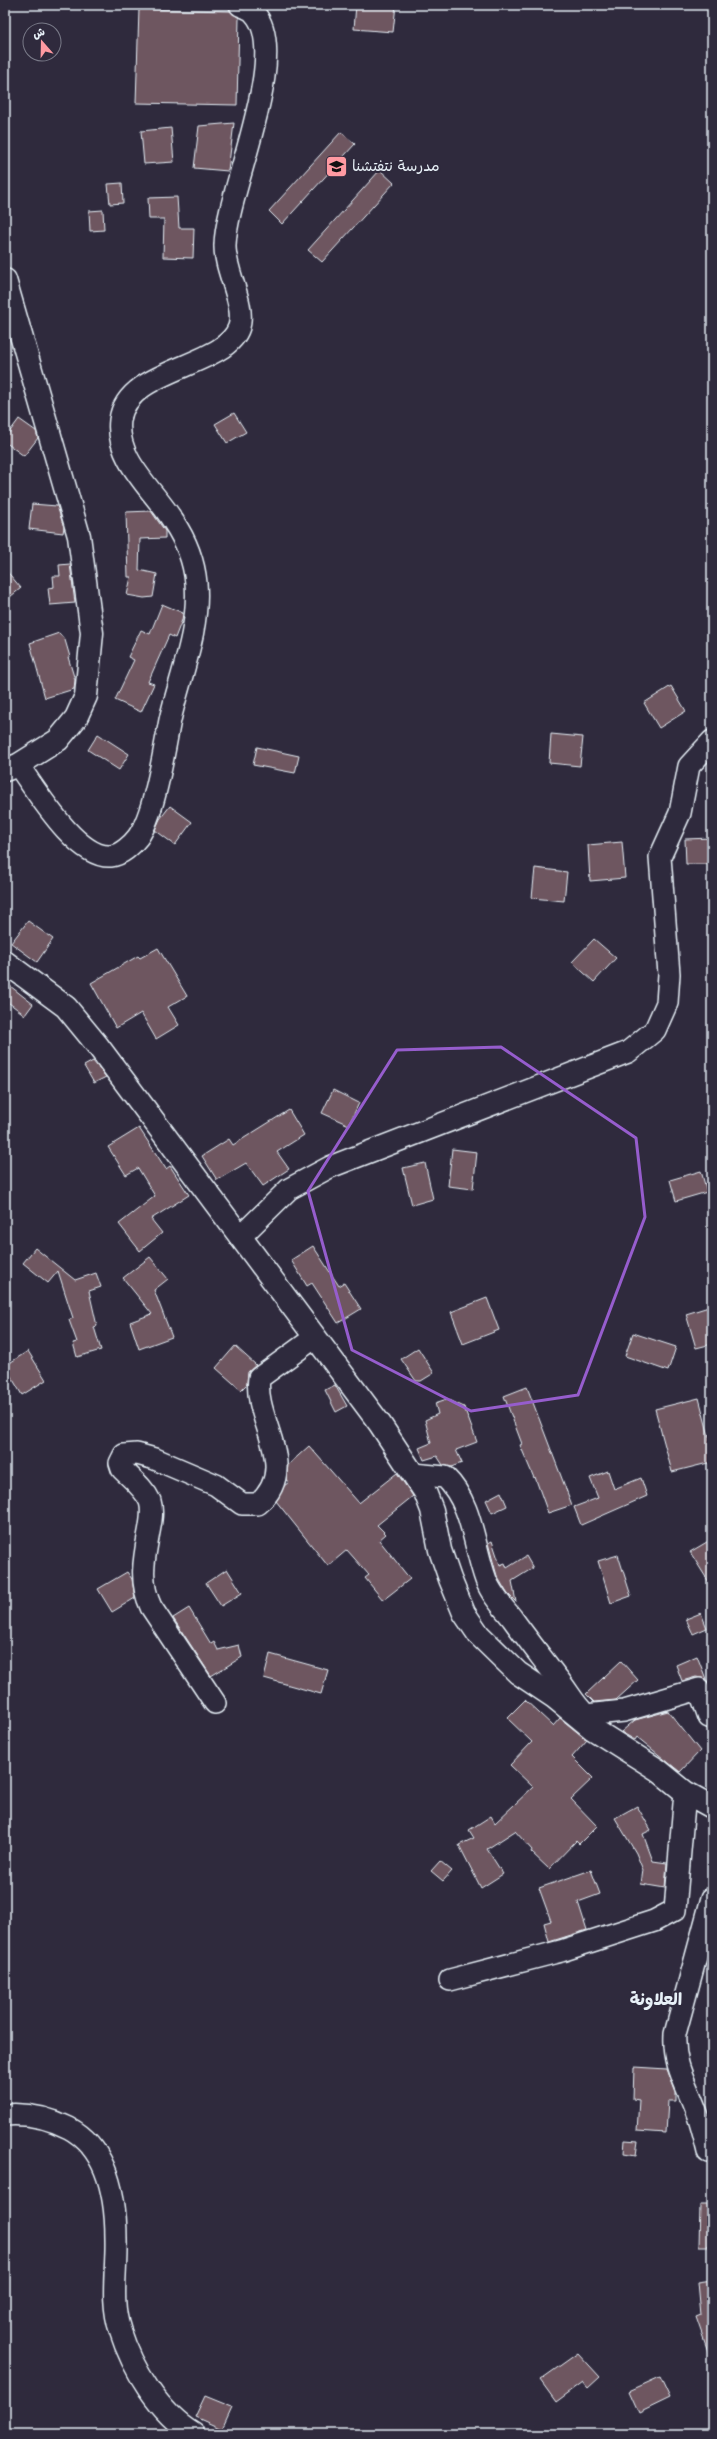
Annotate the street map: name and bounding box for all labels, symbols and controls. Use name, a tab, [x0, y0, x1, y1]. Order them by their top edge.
north arrow	[22, 22, 62, 62]
text: ش	[31, 25, 47, 41]
school or university icon: مدرسة نتفتشنا	[324, 153, 350, 179]
place label: مدرسة نتفتشنا	[352, 157, 440, 175]
district label: العلاونة	[630, 1990, 682, 2010]

